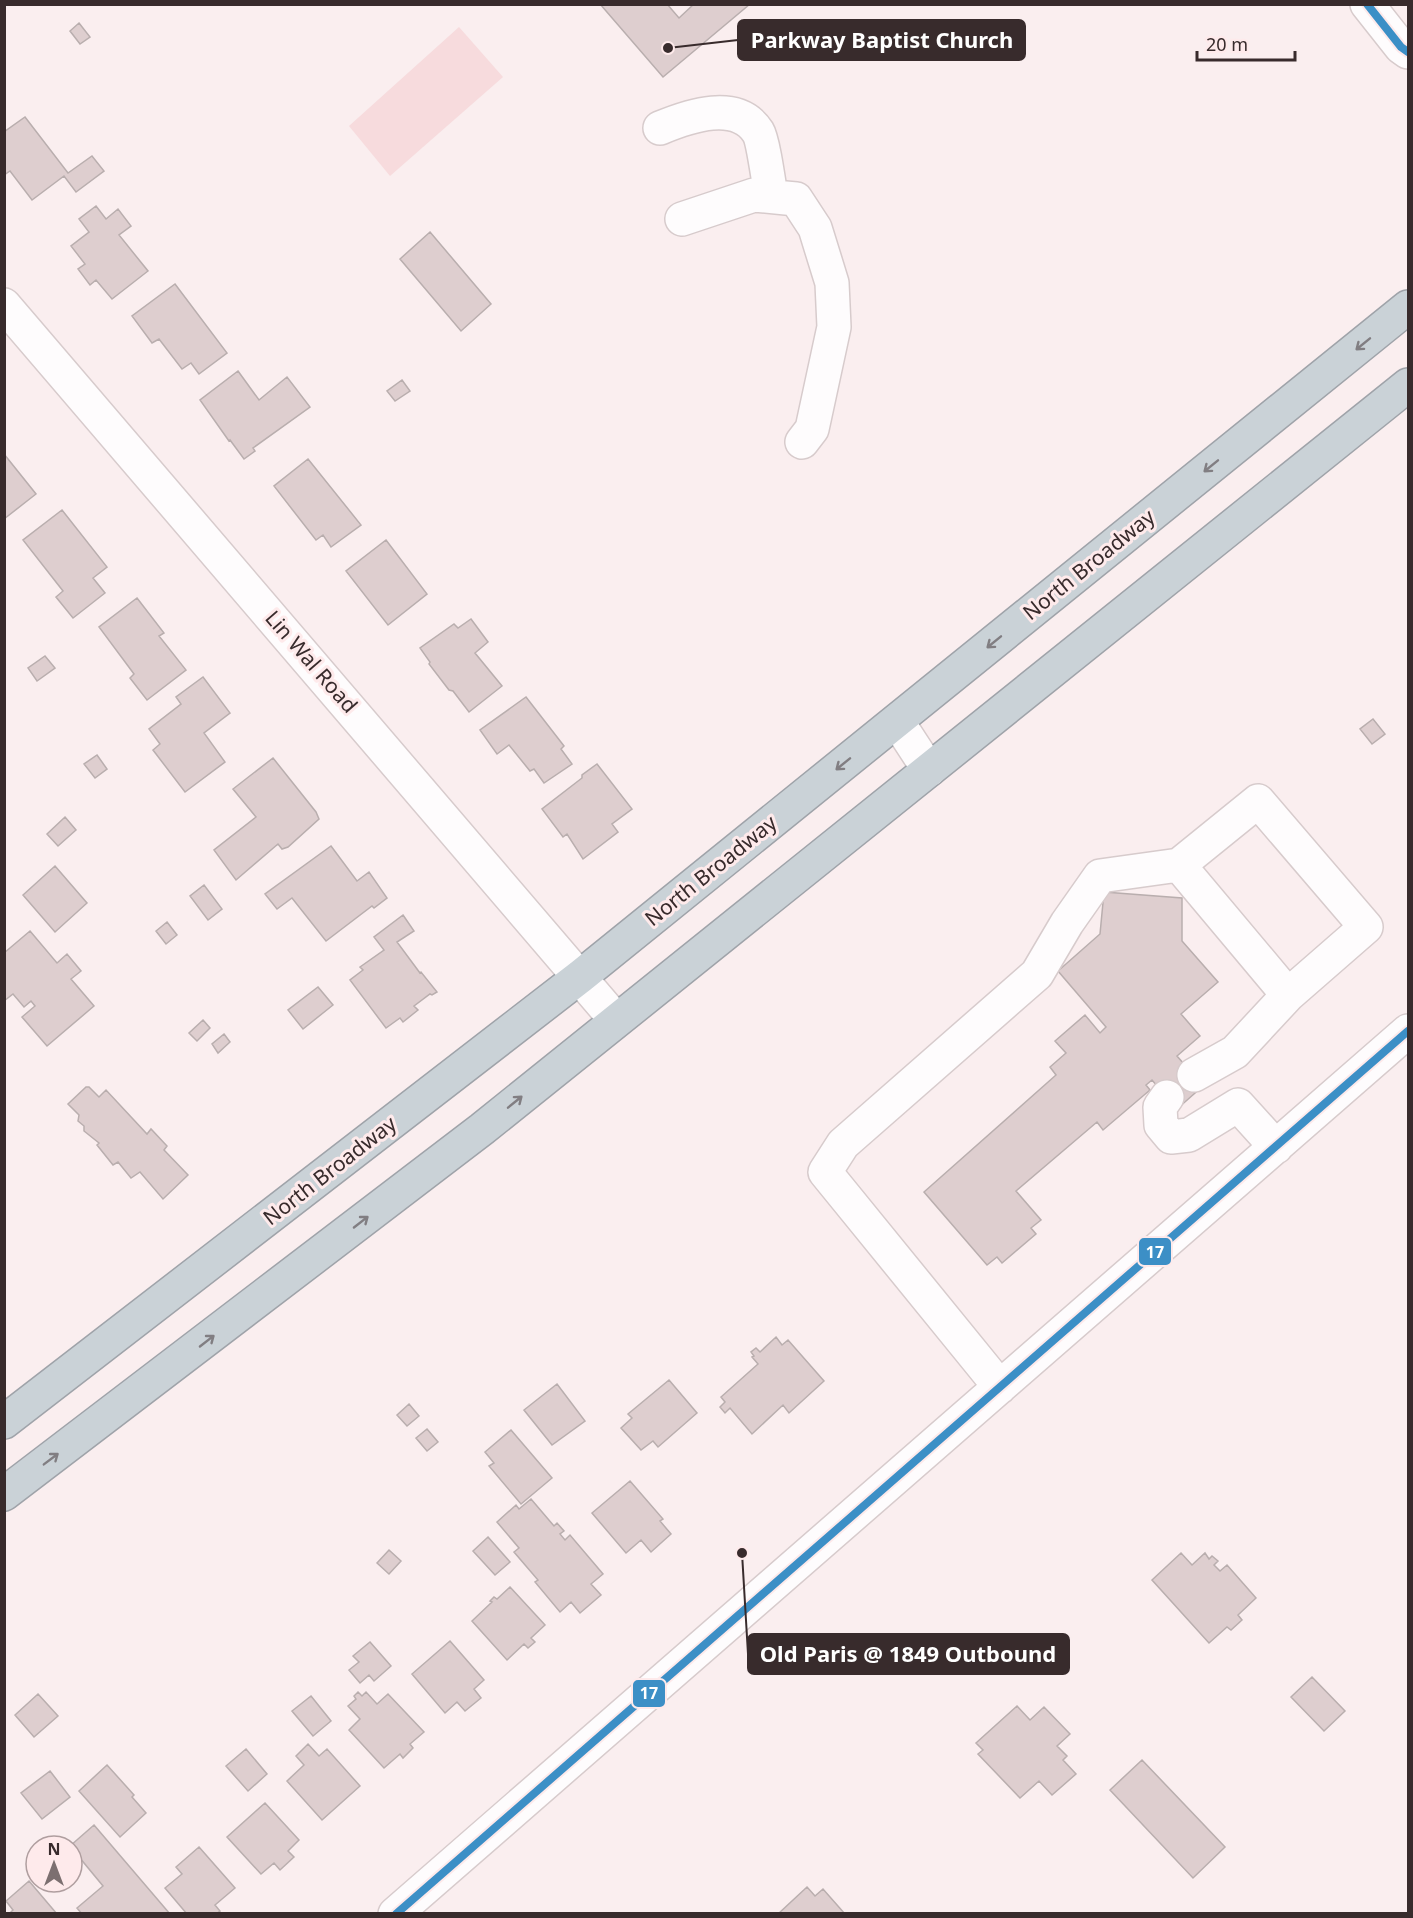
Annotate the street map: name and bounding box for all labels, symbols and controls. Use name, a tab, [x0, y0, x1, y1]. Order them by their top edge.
callout: Parkway Baptist Church	[738, 20, 1025, 60]
text: Parkway Baptist Church	[751, 24, 1013, 54]
scale bar	[1197, 24, 1294, 62]
text: 20 m	[1206, 32, 1248, 56]
one-way arrow	[1355, 337, 1371, 350]
one-way arrow	[1204, 460, 1220, 473]
street label: North Broadway	[1017, 502, 1160, 626]
street label: Lin Wal Road	[259, 604, 364, 718]
one-way arrow	[987, 635, 1003, 648]
one-way arrow	[835, 758, 851, 771]
street label: North Broadway	[639, 808, 782, 932]
one-way arrow	[507, 1096, 523, 1109]
street label: North Broadway	[257, 1109, 402, 1231]
one-way arrow	[353, 1216, 369, 1229]
line badge: 17	[1138, 1237, 1172, 1266]
text: 17	[1146, 1241, 1164, 1263]
one-way arrow	[198, 1335, 214, 1348]
one-way arrow	[43, 1453, 59, 1466]
callout: Old Paris @ 1849 Outbound	[748, 1634, 1069, 1674]
text: Old Paris @ 1849 Outbound	[760, 1638, 1056, 1668]
line badge: 17	[632, 1679, 666, 1708]
text: 17	[640, 1682, 658, 1704]
north arrow	[24, 1834, 84, 1894]
text: N	[47, 1838, 61, 1860]

